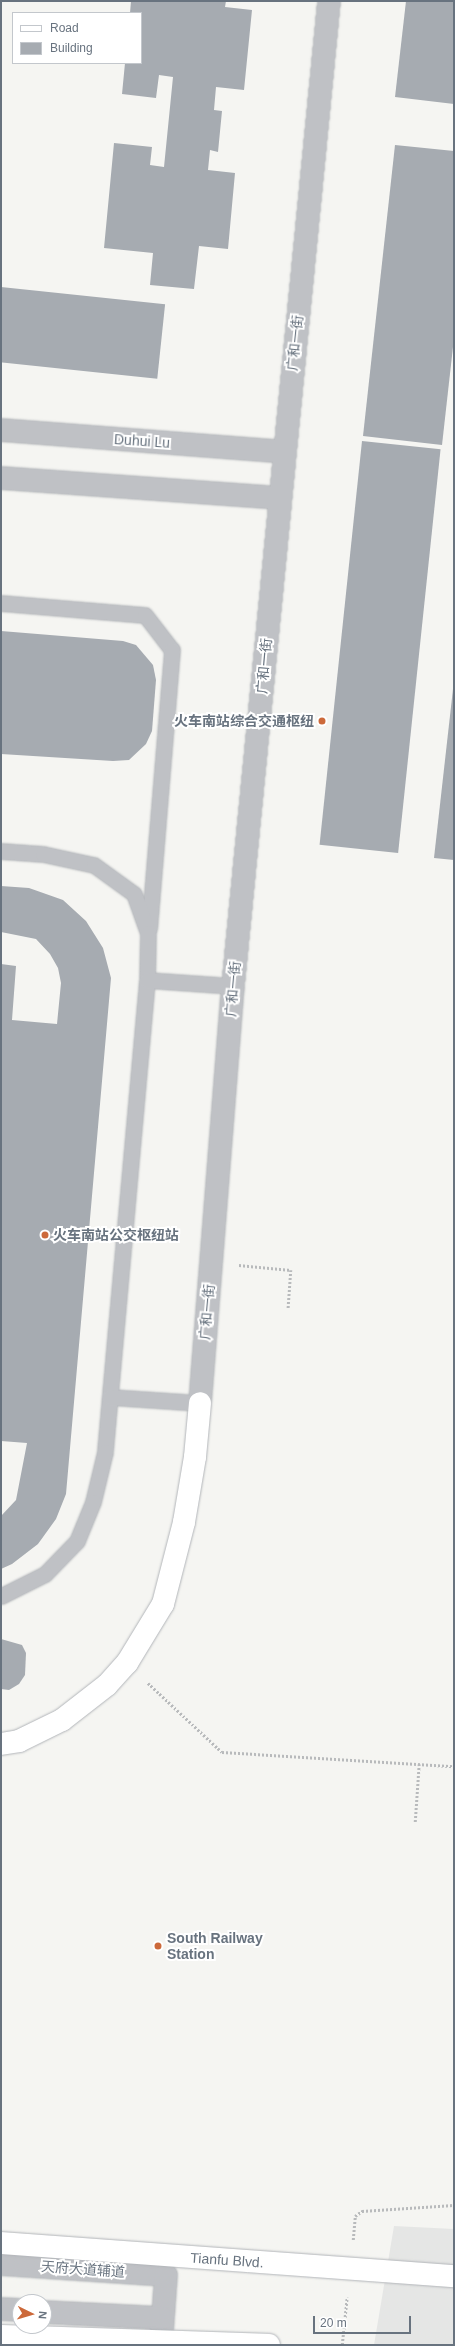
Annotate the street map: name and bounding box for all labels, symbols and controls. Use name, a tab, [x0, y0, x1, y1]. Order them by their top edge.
legend	[12, 12, 142, 64]
text: Road	[50, 21, 79, 35]
text: Building	[50, 41, 93, 55]
street label: 广和一街	[284, 314, 306, 372]
street label: Duhui Lu	[113, 431, 171, 451]
street label: 广和一街	[253, 637, 275, 695]
place label: 火车南站综合交通枢纽	[174, 713, 314, 729]
marker: 火车南站综合交通枢纽	[317, 716, 327, 726]
street label: 广和一街	[222, 960, 244, 1018]
place label: 火车南站公交枢纽站	[53, 1227, 179, 1243]
marker: 火车南站公交枢纽站	[40, 1230, 50, 1240]
street label: 广和一街	[196, 1283, 218, 1341]
place label: South Railway Station	[167, 1930, 263, 1962]
marker: South Railway Station	[152, 1940, 164, 1952]
street label: Tianfu Blvd.	[190, 2249, 264, 2271]
street label: 天府大道辅道	[41, 2258, 125, 2280]
north arrow	[12, 2294, 52, 2334]
scale bar	[315, 2308, 413, 2334]
text: N	[37, 2310, 49, 2319]
text: 20 m	[320, 2316, 347, 2330]

